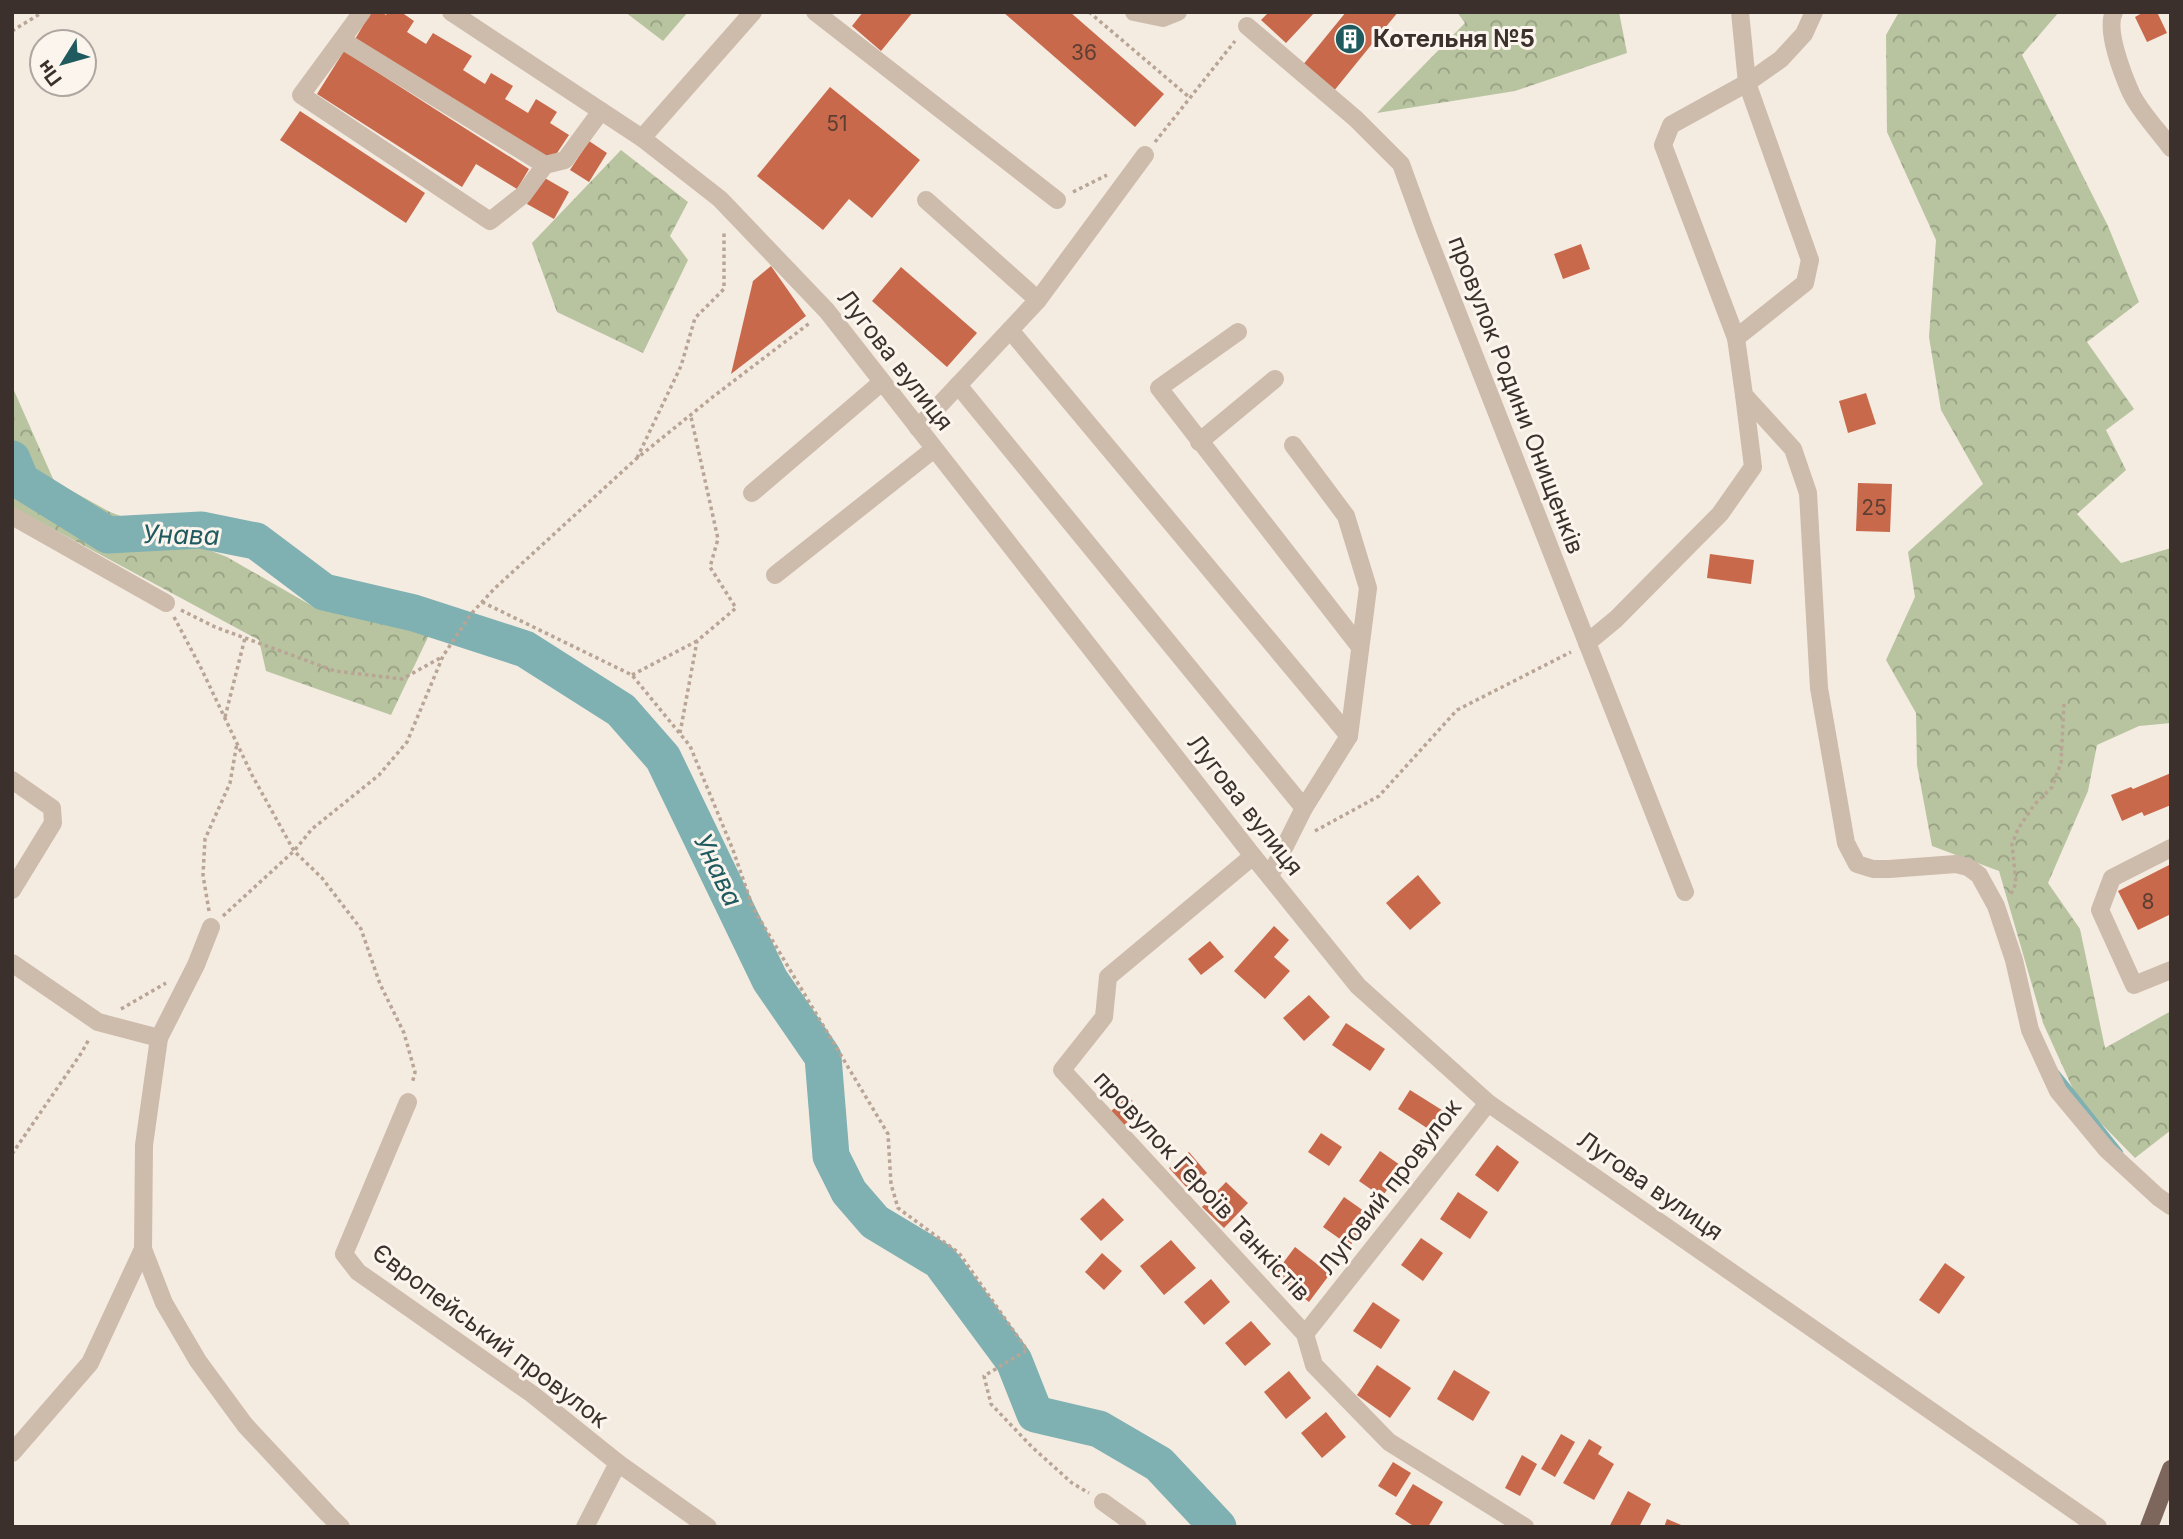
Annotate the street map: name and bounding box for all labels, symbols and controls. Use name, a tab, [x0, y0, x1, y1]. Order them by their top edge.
building icon: Котельня №5	[1333, 22, 1367, 56]
place label: Котельня №5	[1373, 24, 1535, 53]
north arrow	[28, 28, 98, 98]
house number: 36	[1071, 40, 1097, 65]
text: Пн	[33, 56, 67, 90]
house number: 51	[826, 111, 848, 136]
street label: провулок Родини Онищенків	[1442, 232, 1591, 558]
street label: Лугова вулиця	[831, 283, 960, 436]
house number: 25	[1861, 495, 1887, 520]
water label: Унава	[142, 518, 220, 551]
street label: Лугова вулиця	[1181, 728, 1310, 881]
water label: Унава	[688, 828, 749, 911]
house number: 8	[2142, 889, 2155, 914]
street label: провулок Героїв Танкістів	[1088, 1065, 1317, 1307]
street label: Луговий провулок	[1312, 1093, 1467, 1280]
street label: Лугова вулиця	[1572, 1125, 1729, 1247]
street label: Європейський провулок	[367, 1237, 614, 1434]

